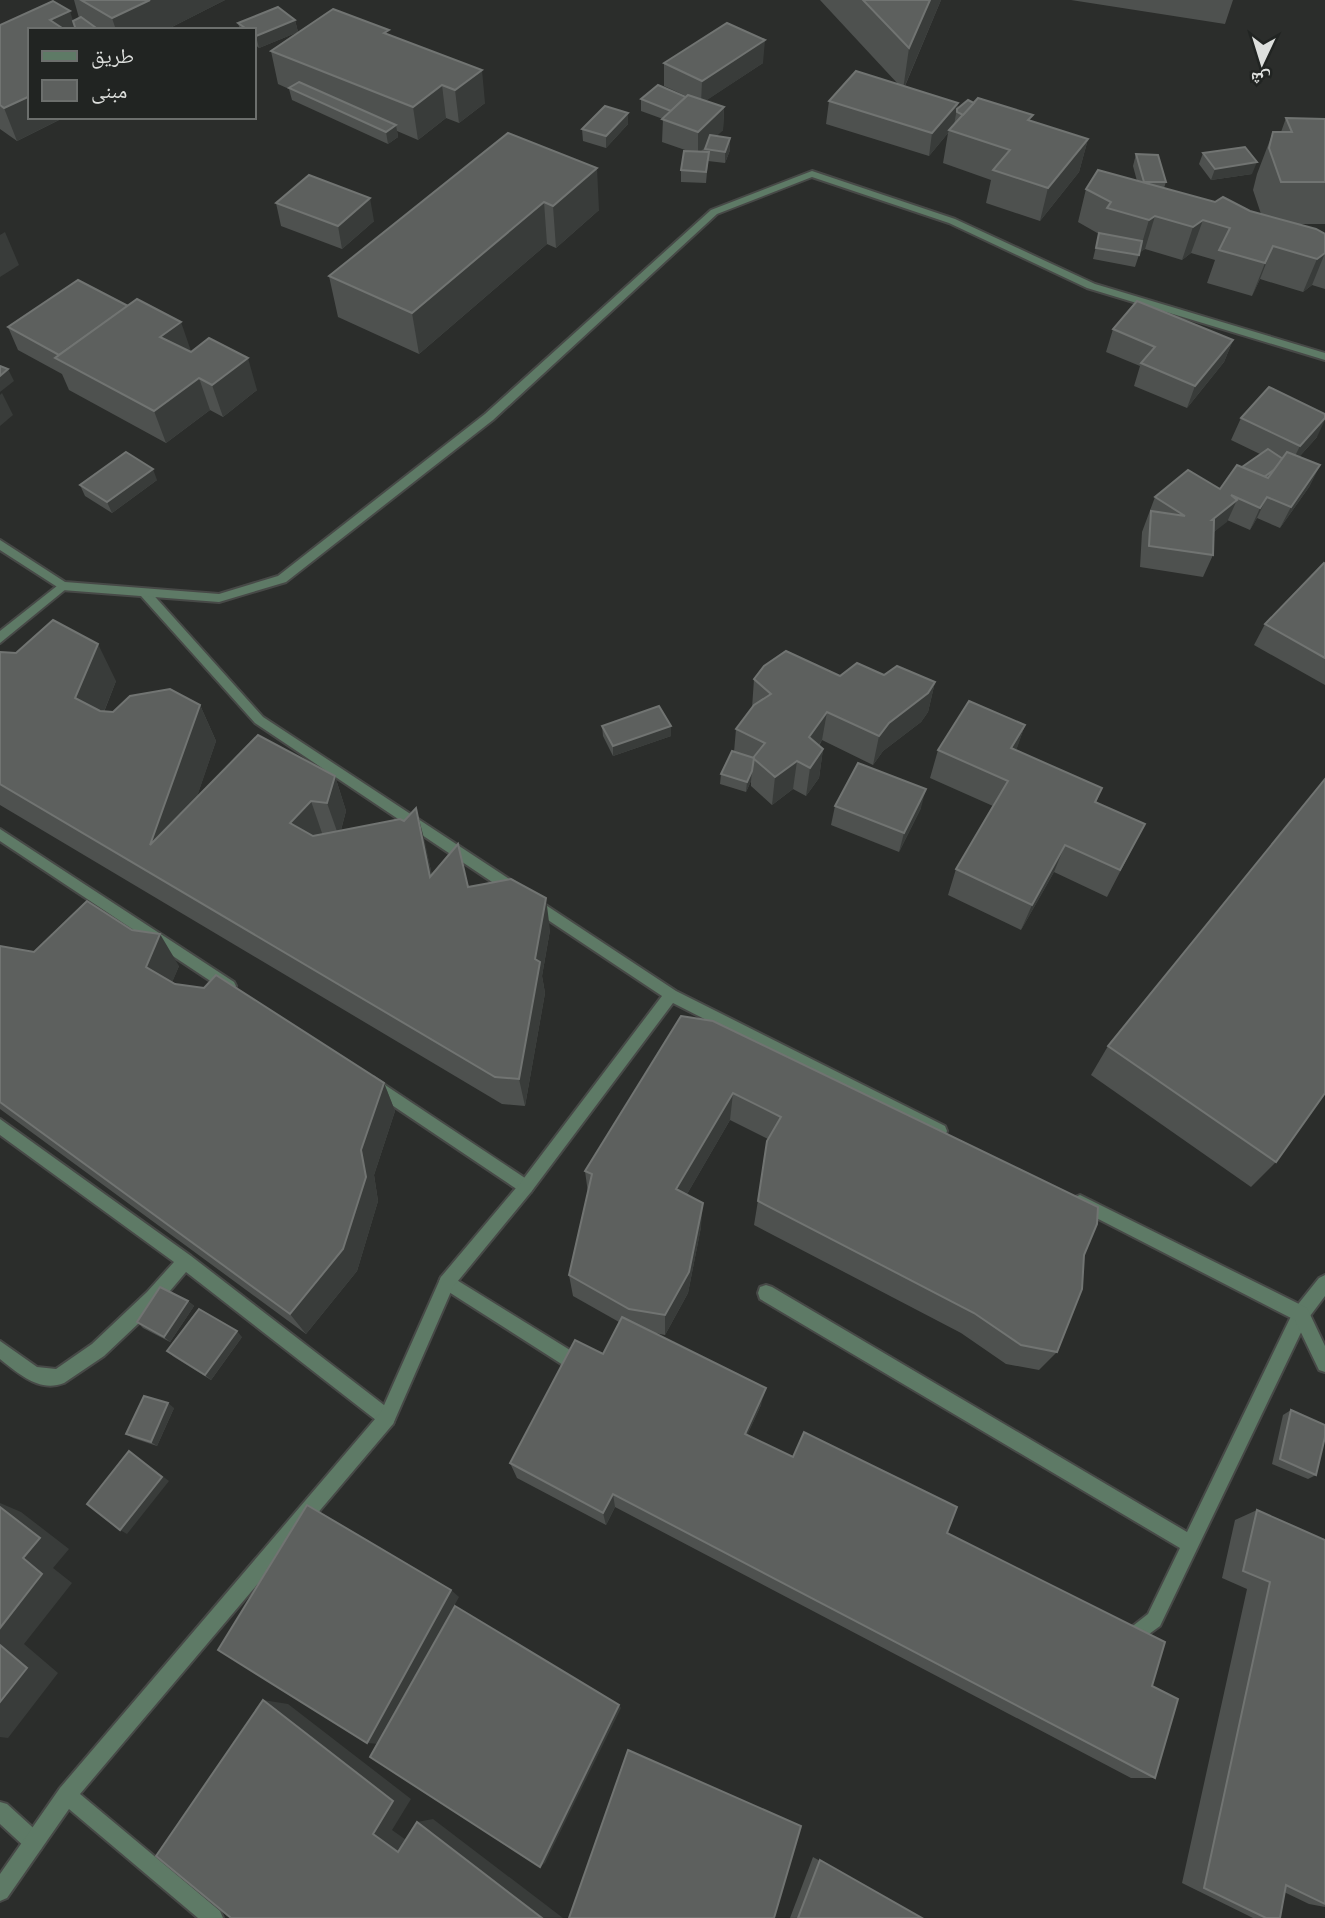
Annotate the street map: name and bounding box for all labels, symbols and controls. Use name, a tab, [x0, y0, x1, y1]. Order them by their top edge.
legend	[28, 28, 256, 119]
north arrow	[1227, 28, 1297, 98]
text: طريق	[91, 44, 134, 69]
text: ش	[1250, 67, 1272, 91]
text: مبنى	[91, 79, 127, 104]

